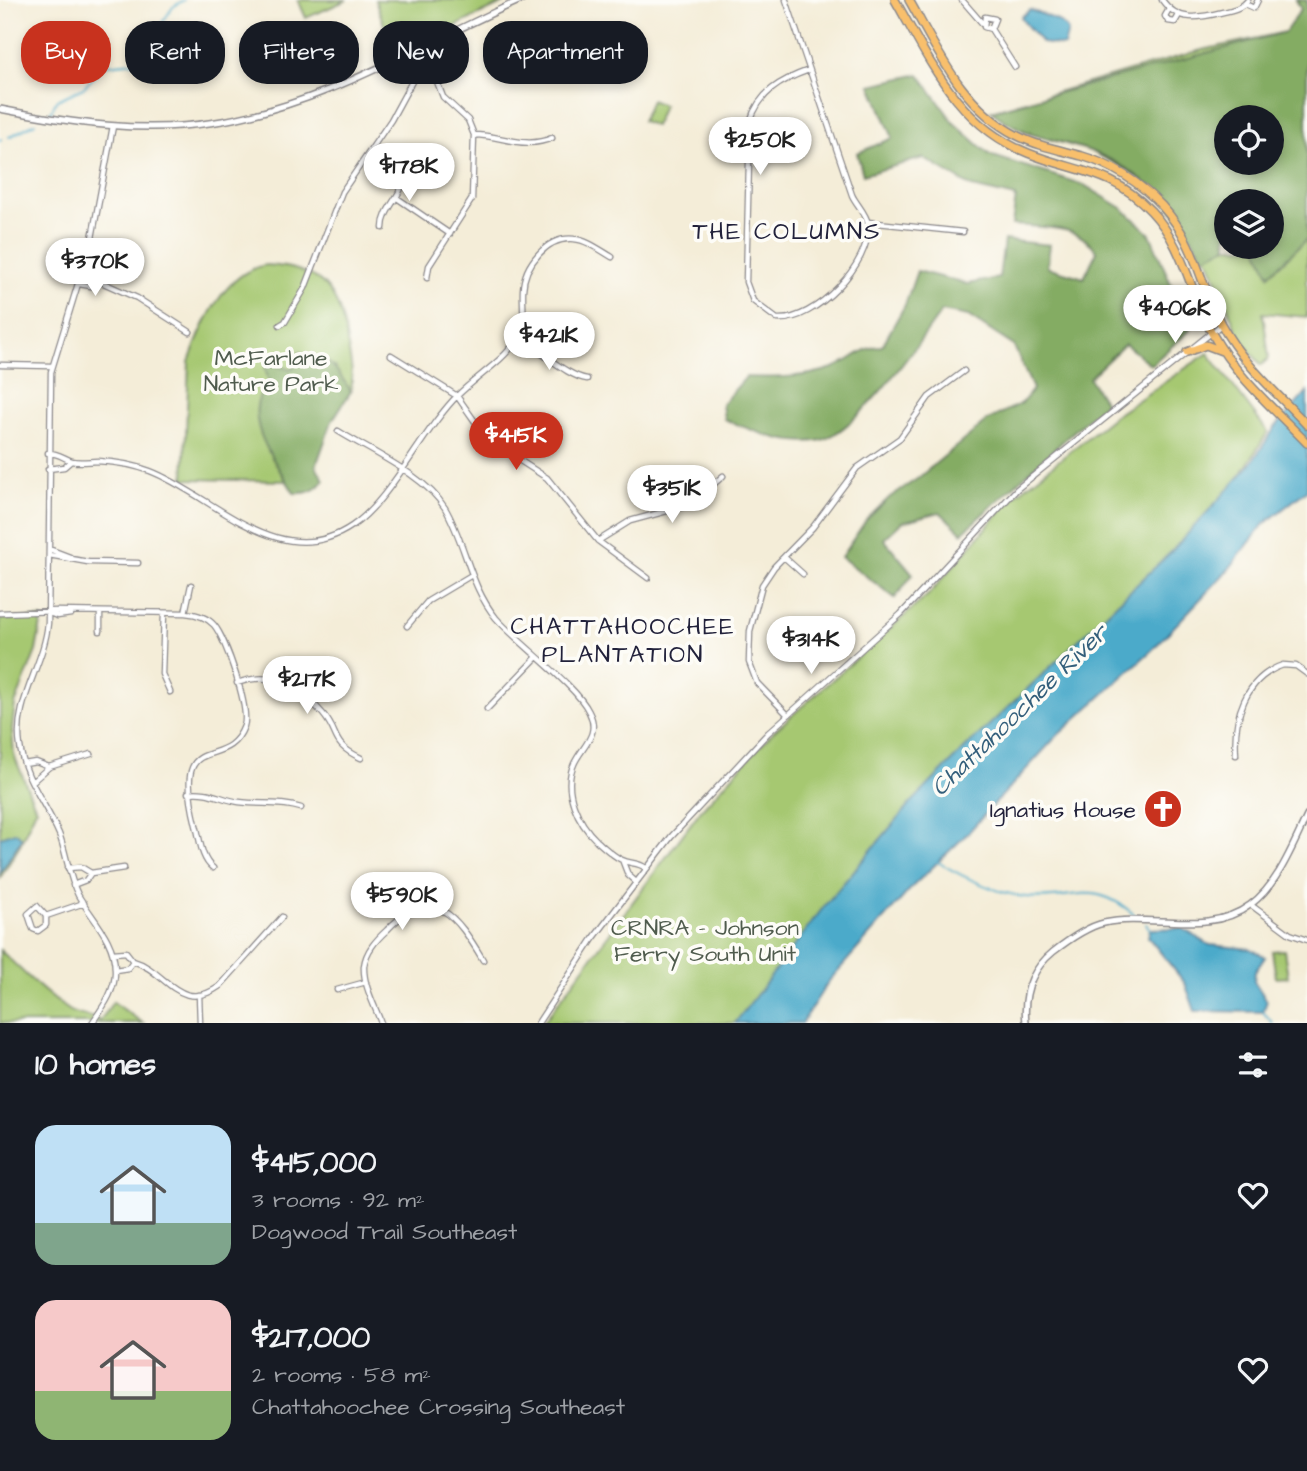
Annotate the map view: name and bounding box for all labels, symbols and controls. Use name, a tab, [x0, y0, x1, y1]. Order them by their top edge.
chip: Buy	[21, 21, 111, 84]
chip: Rent	[125, 21, 225, 84]
chip: Filters	[239, 21, 359, 84]
chip: New	[373, 21, 469, 84]
chip: Apartment	[483, 21, 648, 84]
map controls	[1214, 105, 1284, 259]
button: locate	[1214, 105, 1284, 175]
pin: $250K	[711, 118, 809, 177]
text: $250K	[725, 124, 795, 156]
pin: $178K	[360, 144, 458, 203]
text: $178K	[380, 150, 438, 182]
button: layers	[1214, 189, 1284, 259]
district label: THE COLUMNS	[693, 215, 881, 249]
pin: $370K	[46, 238, 144, 298]
text: $370K	[61, 245, 129, 277]
pin: $406K	[1126, 286, 1224, 345]
text: $406K	[1139, 292, 1211, 324]
pin: $421K	[500, 312, 598, 372]
text: $421K	[520, 319, 578, 351]
park label: McFarlane Nature Park	[204, 342, 338, 400]
pin: $415K	[467, 412, 565, 472]
text: $415K	[485, 419, 547, 451]
pin: $351K	[623, 466, 721, 525]
text: $351K	[643, 472, 701, 504]
district label: CHATTAHOOCHEE PLANTATION	[511, 610, 735, 672]
water label: Chattahoochee River	[924, 615, 1118, 804]
pin: $314K	[762, 616, 860, 676]
text: $314K	[782, 623, 840, 655]
pin: $217K	[258, 656, 356, 716]
text: $217K	[279, 663, 335, 695]
church icon: Ignatius House	[1142, 788, 1184, 830]
place label: Ignatius House	[990, 794, 1136, 827]
pin: $590K	[353, 872, 451, 932]
text: $590K	[367, 879, 437, 911]
park label: CRNRA - Johnson Ferry South Unit	[611, 912, 799, 971]
text: 10 homes	[35, 1044, 156, 1086]
icon: filters	[1234, 1046, 1272, 1084]
text: $415,000	[252, 1142, 376, 1184]
icon: home	[91, 1153, 175, 1237]
icon: heart	[1234, 1176, 1272, 1214]
text: 3 rooms · 92 m²	[252, 1184, 425, 1216]
text: Dogwood Trail Southeast	[252, 1216, 517, 1248]
text: $217,000	[252, 1317, 370, 1359]
icon: home	[91, 1328, 175, 1412]
icon: heart	[1234, 1351, 1272, 1389]
text: 2 rooms · 58 m²	[252, 1359, 431, 1391]
text: Chattahoochee Crossing Southeast	[252, 1391, 625, 1423]

